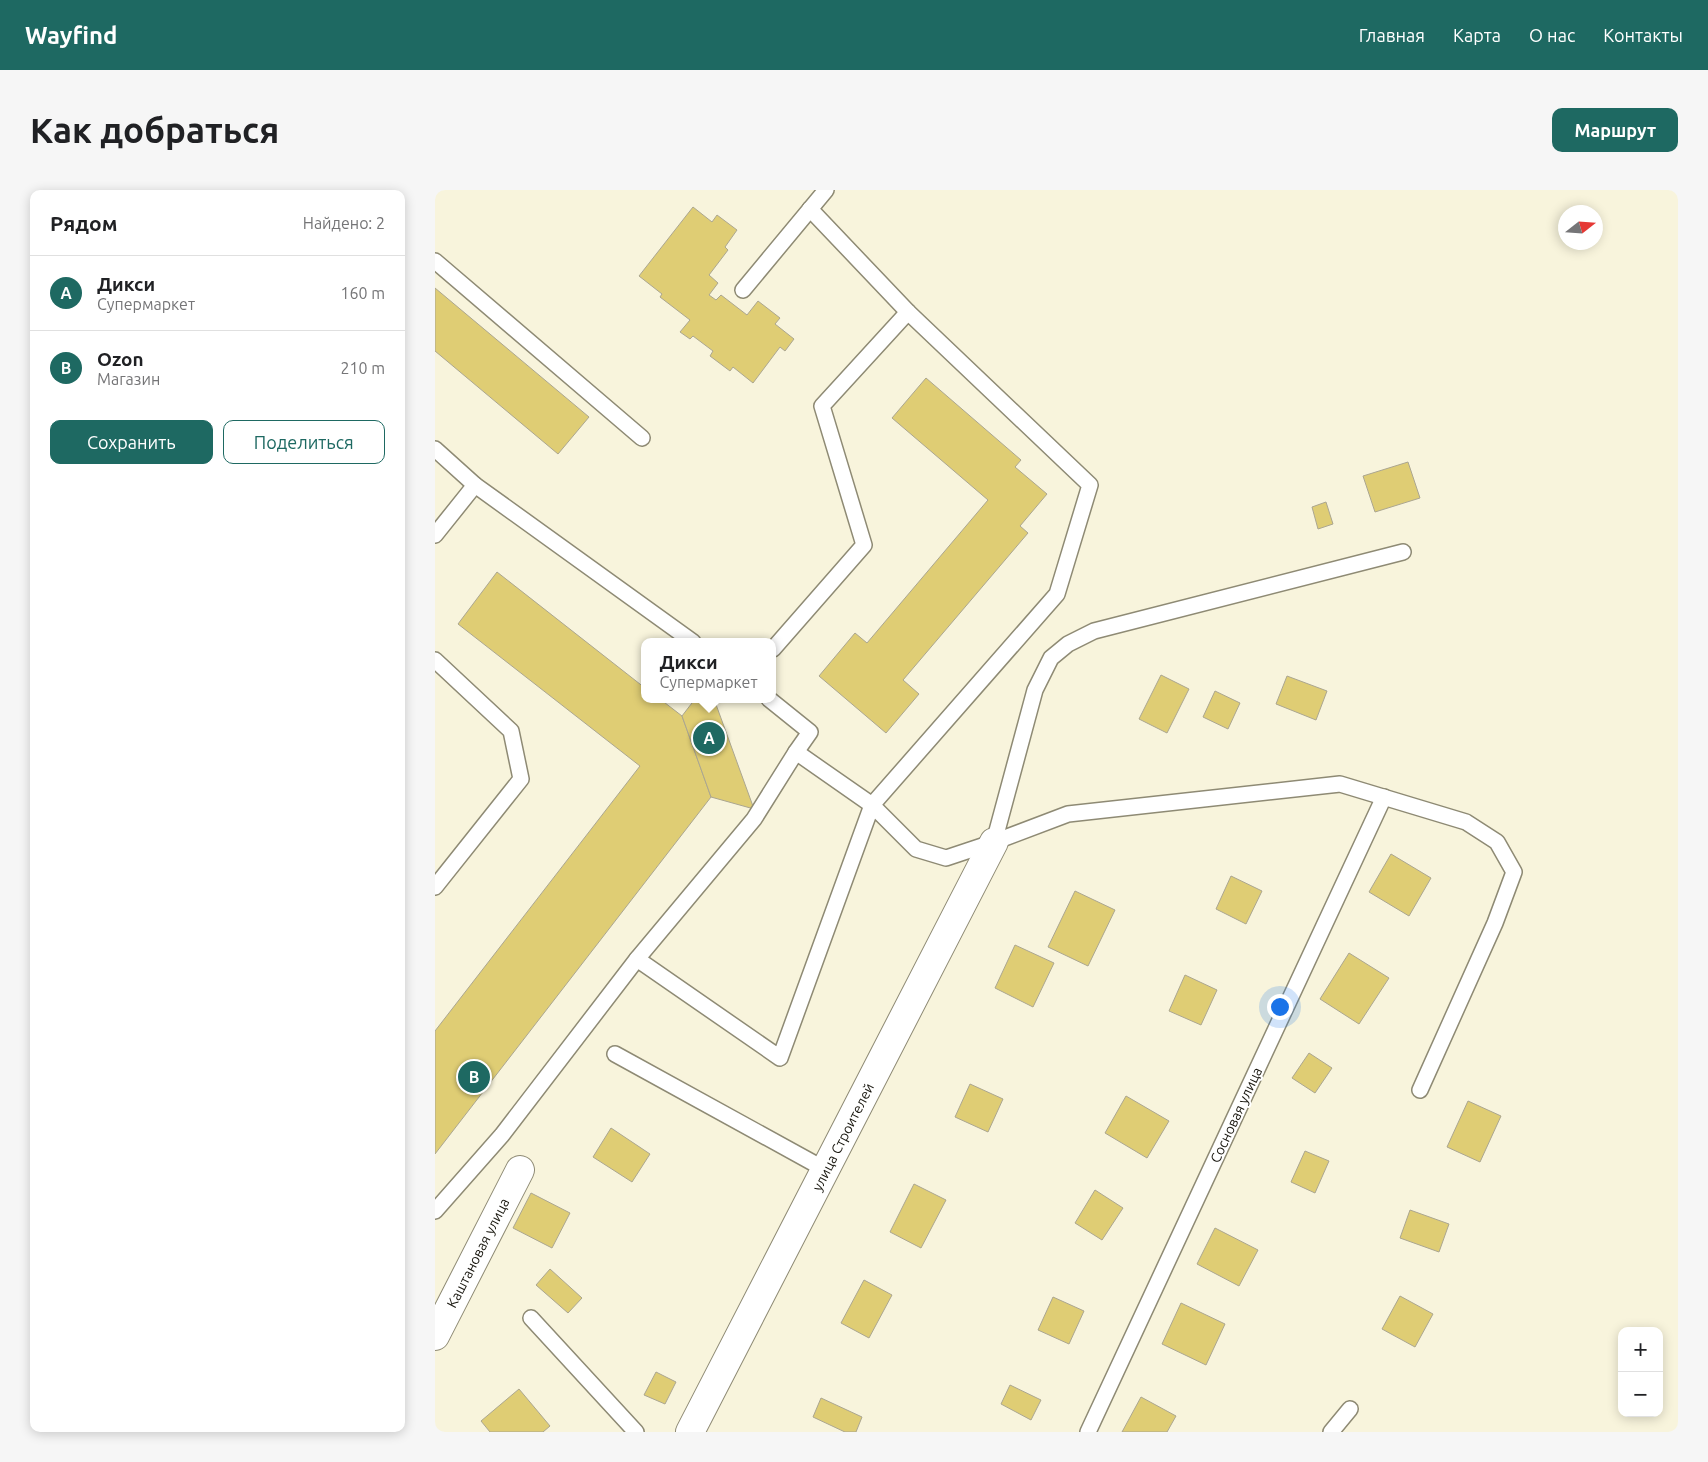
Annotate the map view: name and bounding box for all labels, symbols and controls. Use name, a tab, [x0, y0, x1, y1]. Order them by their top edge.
text: Wayfind	[25, 22, 117, 49]
text: Главная	[1359, 25, 1425, 45]
text: Карта	[1453, 25, 1501, 45]
text: О нас	[1529, 25, 1575, 45]
text: Контакты	[1603, 25, 1683, 45]
button: Маршрут	[1552, 108, 1678, 152]
text: Как добраться	[30, 110, 279, 150]
north arrow	[1558, 205, 1603, 250]
text: Рядом	[50, 211, 118, 235]
text: Найдено: 2	[303, 214, 385, 232]
text: Дикси	[97, 273, 155, 295]
text: A	[60, 284, 72, 302]
text: 160 m	[340, 284, 385, 302]
text: Супермаркет	[97, 295, 195, 313]
text: Ozon	[97, 348, 144, 370]
text: B	[61, 359, 71, 377]
text: 210 m	[340, 359, 385, 377]
text: Магазин	[97, 370, 160, 388]
button: Сохранить	[50, 420, 213, 464]
button: Поделиться	[223, 420, 385, 464]
popup	[641, 638, 776, 703]
text: Дикси	[659, 651, 718, 673]
text: Супермаркет	[659, 673, 758, 691]
pin: A	[693, 719, 725, 757]
your location	[1267, 994, 1293, 1020]
pin: B	[458, 1058, 490, 1096]
street label: Сосновая улица	[1207, 1065, 1265, 1165]
street label: улица Строителей	[809, 1080, 877, 1194]
street label: Каштановая улица	[443, 1196, 513, 1310]
map controls	[1618, 1327, 1663, 1417]
button: +	[1618, 1327, 1663, 1372]
button: −	[1618, 1372, 1663, 1417]

